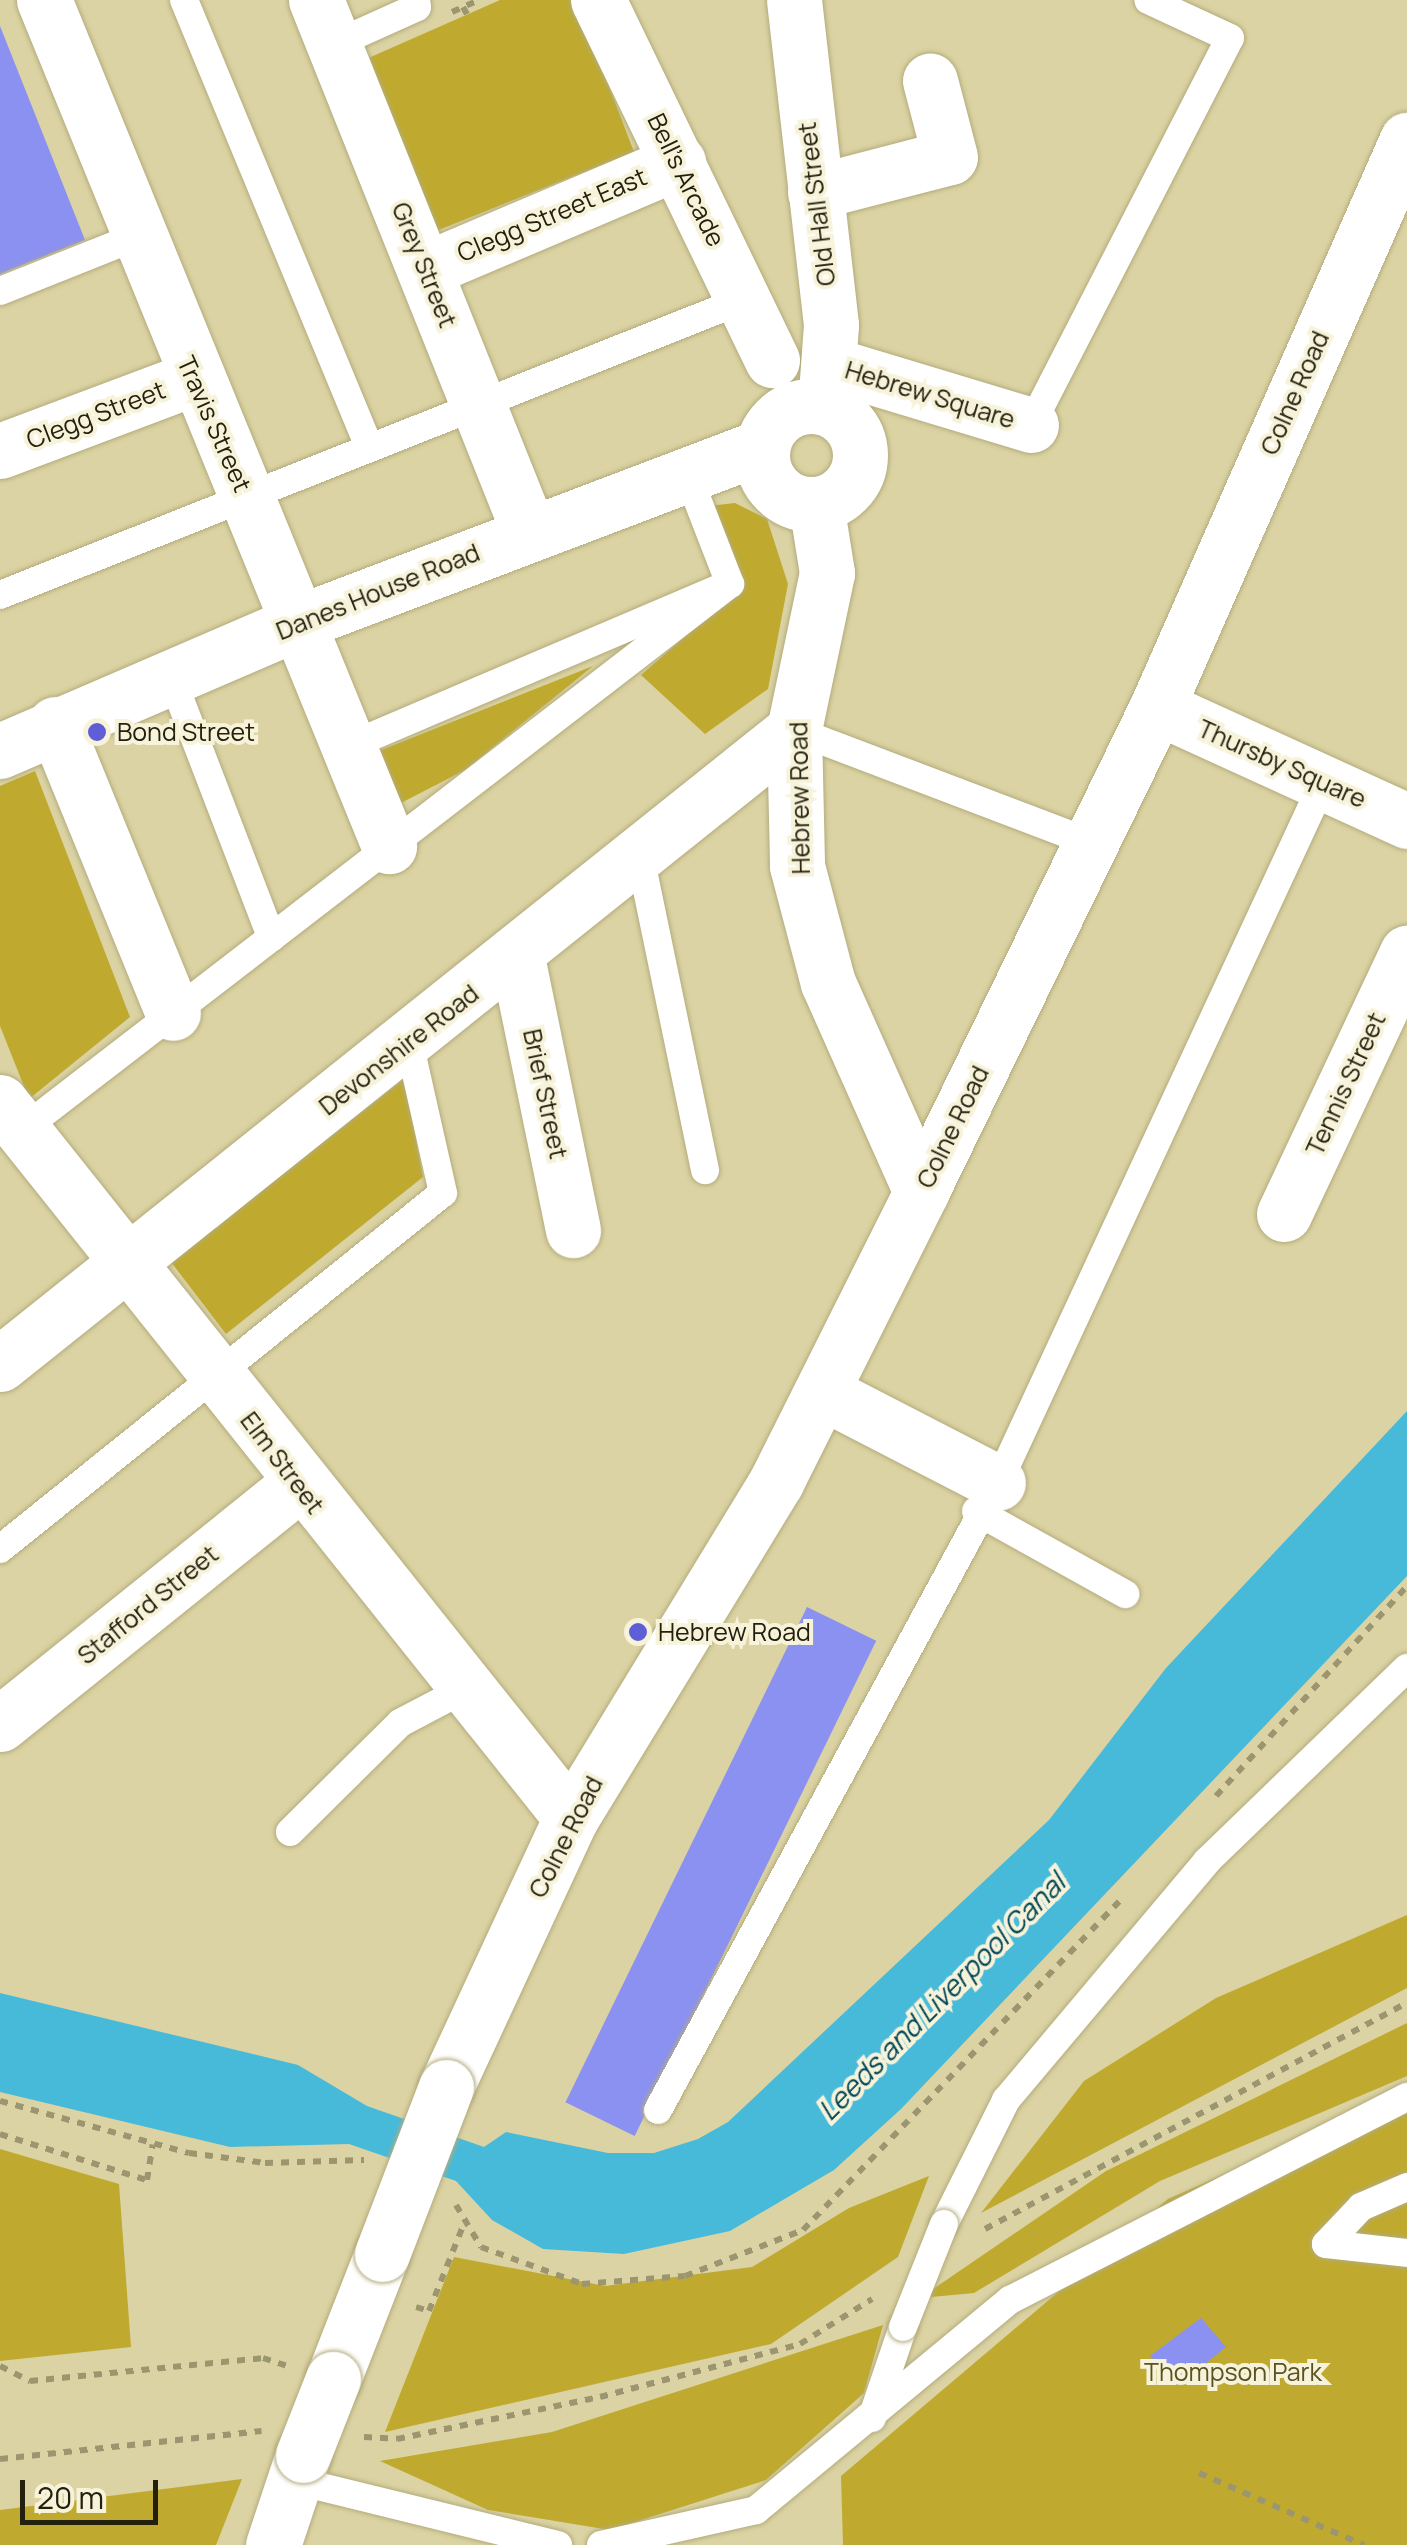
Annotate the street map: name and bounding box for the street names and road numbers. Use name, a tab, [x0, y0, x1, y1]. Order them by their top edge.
street label: Bell's Arcade	[641, 109, 731, 251]
street label: Old Hall Street	[792, 120, 842, 288]
street label: Clegg Street East	[453, 162, 651, 268]
street label: Grey Street	[385, 198, 463, 332]
street label: Colne Road	[1254, 327, 1336, 459]
street label: Travis Street	[171, 351, 257, 497]
street label: Hebrew Square	[841, 355, 1019, 435]
street label: Clegg Street	[22, 375, 170, 455]
street label: Danes House Road	[272, 537, 484, 647]
street label: Thursby Square	[1193, 714, 1371, 814]
street label: Hebrew Road	[784, 721, 816, 875]
street label: Devonshire Road	[313, 978, 485, 1122]
street label: Tennis Street	[1300, 1008, 1392, 1160]
street label: Brief Street	[517, 1026, 573, 1162]
street label: Colne Road	[911, 1061, 995, 1193]
street label: Elm Street	[234, 1406, 330, 1520]
street label: Stafford Street	[72, 1539, 224, 1671]
street label: Colne Road	[523, 1771, 609, 1903]

